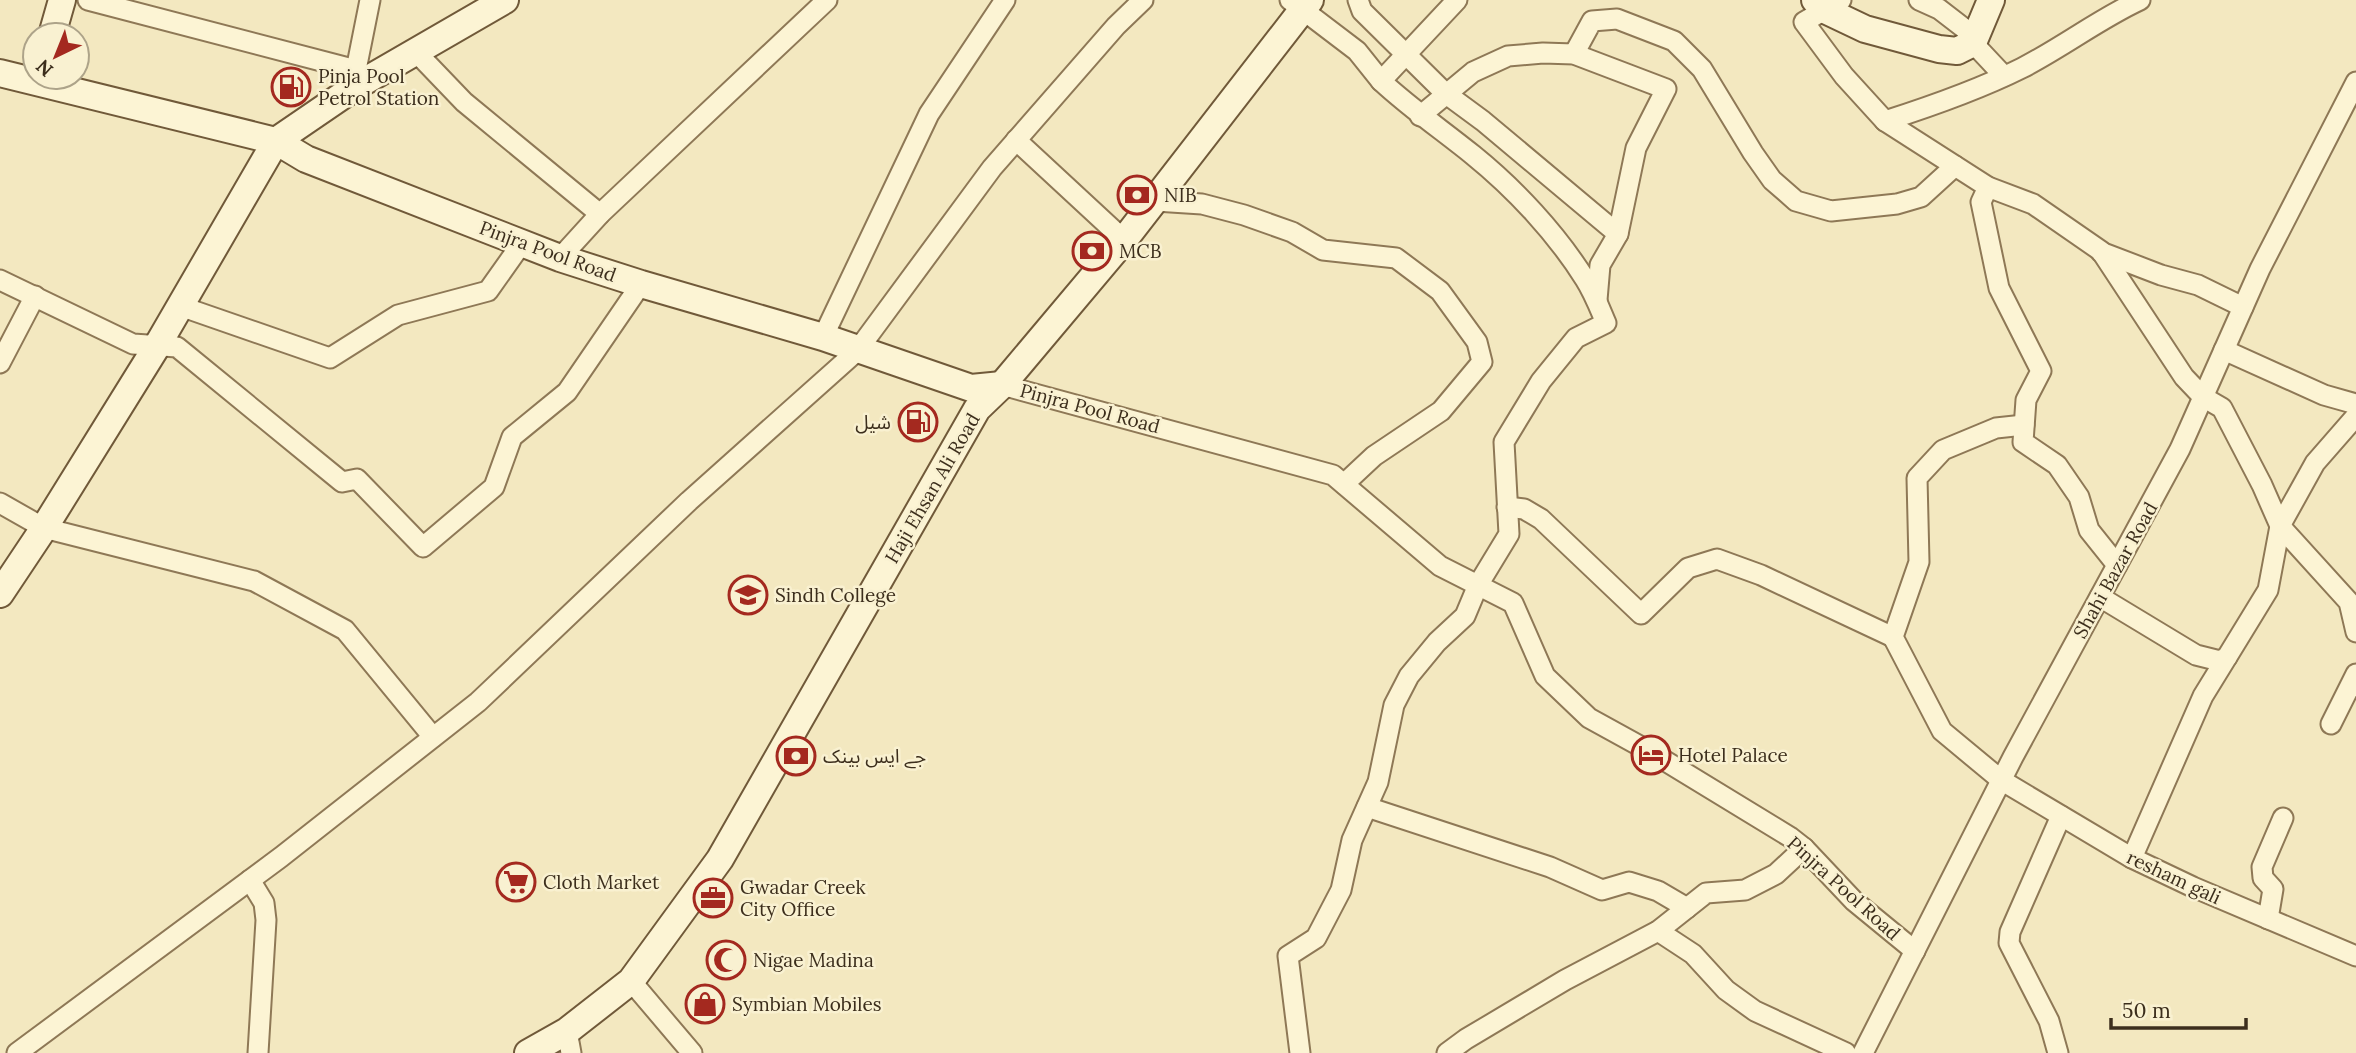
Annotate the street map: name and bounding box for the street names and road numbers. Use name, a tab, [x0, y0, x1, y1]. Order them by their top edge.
street label: Pinjra Pool Road	[476, 215, 620, 287]
street label: Pinjra Pool Road	[1017, 378, 1163, 438]
street label: Haji Ehsan Ali Road	[879, 409, 985, 567]
street label: Shahi Bazar Road	[2068, 498, 2162, 642]
street label: Pinjra Pool Road	[1782, 831, 1906, 945]
street label: resham gali	[2123, 845, 2225, 909]

